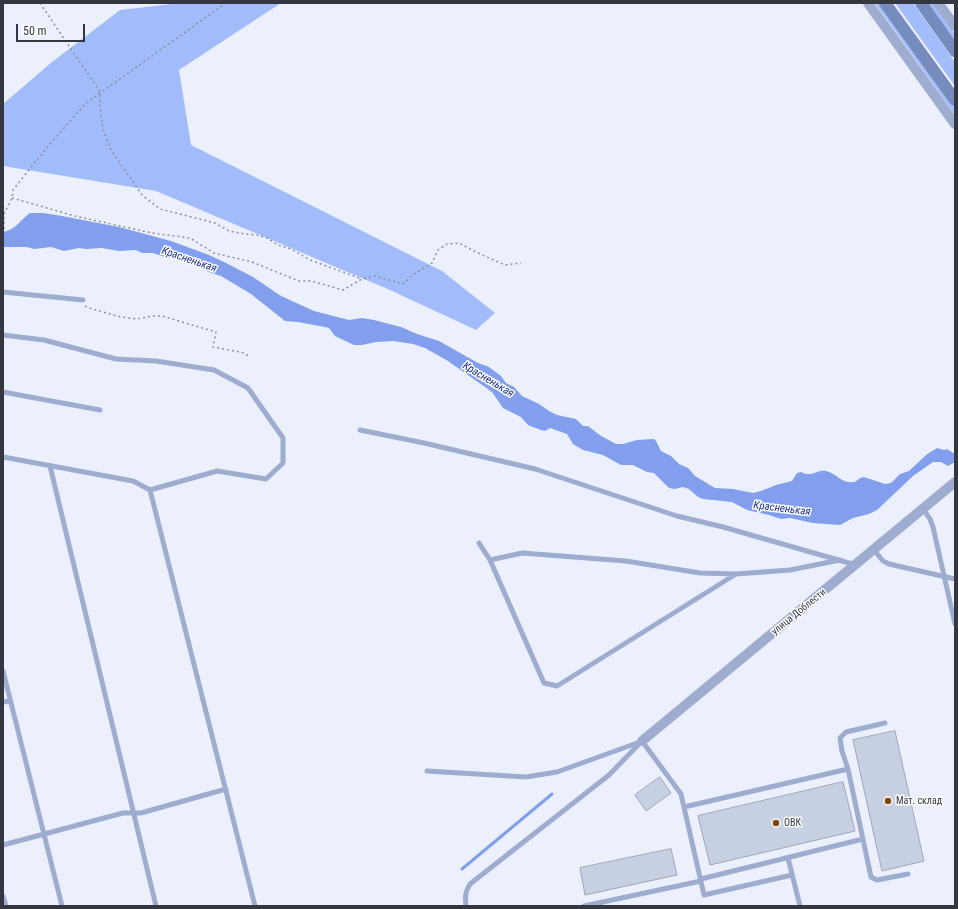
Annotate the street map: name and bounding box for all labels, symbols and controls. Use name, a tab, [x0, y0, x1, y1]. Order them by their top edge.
scale bar	[18, 16, 87, 42]
text: 50 m	[23, 24, 47, 38]
water label: Красненькая	[160, 244, 218, 276]
water label: Красненькая	[460, 360, 516, 400]
water label: Красненькая	[753, 499, 811, 519]
street label: улица Доблести	[769, 586, 829, 638]
place label: Мат. склад	[896, 795, 942, 807]
marker: Мат. склад	[883, 796, 893, 806]
place label: ОВК	[784, 817, 801, 829]
marker: ОВК	[771, 818, 781, 828]

